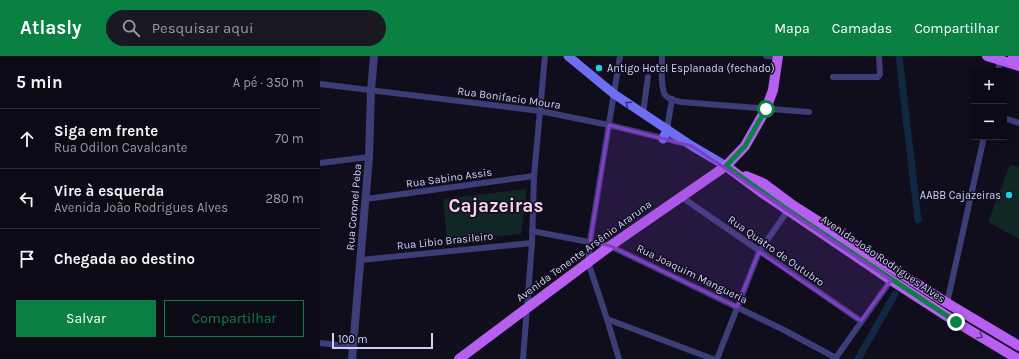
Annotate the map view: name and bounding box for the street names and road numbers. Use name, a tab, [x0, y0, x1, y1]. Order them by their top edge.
street label: Rua Bonifacio Moura	[456, 84, 562, 112]
street label: Rua Coronel Peba	[344, 163, 364, 251]
street label: Rua Sabino Assis	[405, 165, 493, 190]
street label: Avenida Tenente Arsênio Araruna	[514, 198, 654, 304]
street label: Avenida João Rodrigues Alves	[818, 212, 948, 306]
street label: Rua Quatro de Outubro	[725, 213, 827, 289]
street label: Rua Libio Brasileiro	[396, 229, 494, 253]
street label: Rua Joaquim Mangueria	[634, 241, 750, 307]

